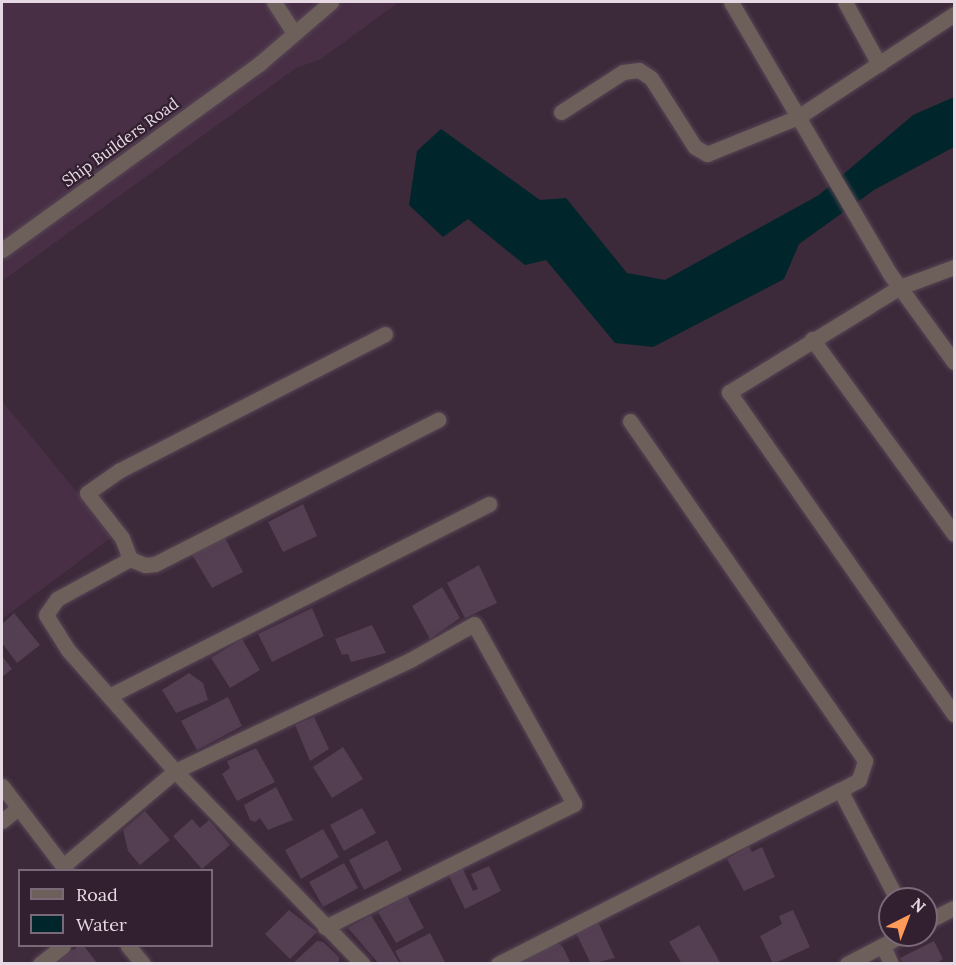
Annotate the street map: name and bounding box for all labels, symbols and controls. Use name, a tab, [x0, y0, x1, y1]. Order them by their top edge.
street label: Ship Builders Road	[58, 93, 182, 191]
legend	[18, 869, 213, 947]
text: Road	[76, 883, 118, 906]
north arrow	[878, 887, 938, 947]
text: N	[907, 894, 930, 917]
text: Water	[76, 913, 127, 936]

